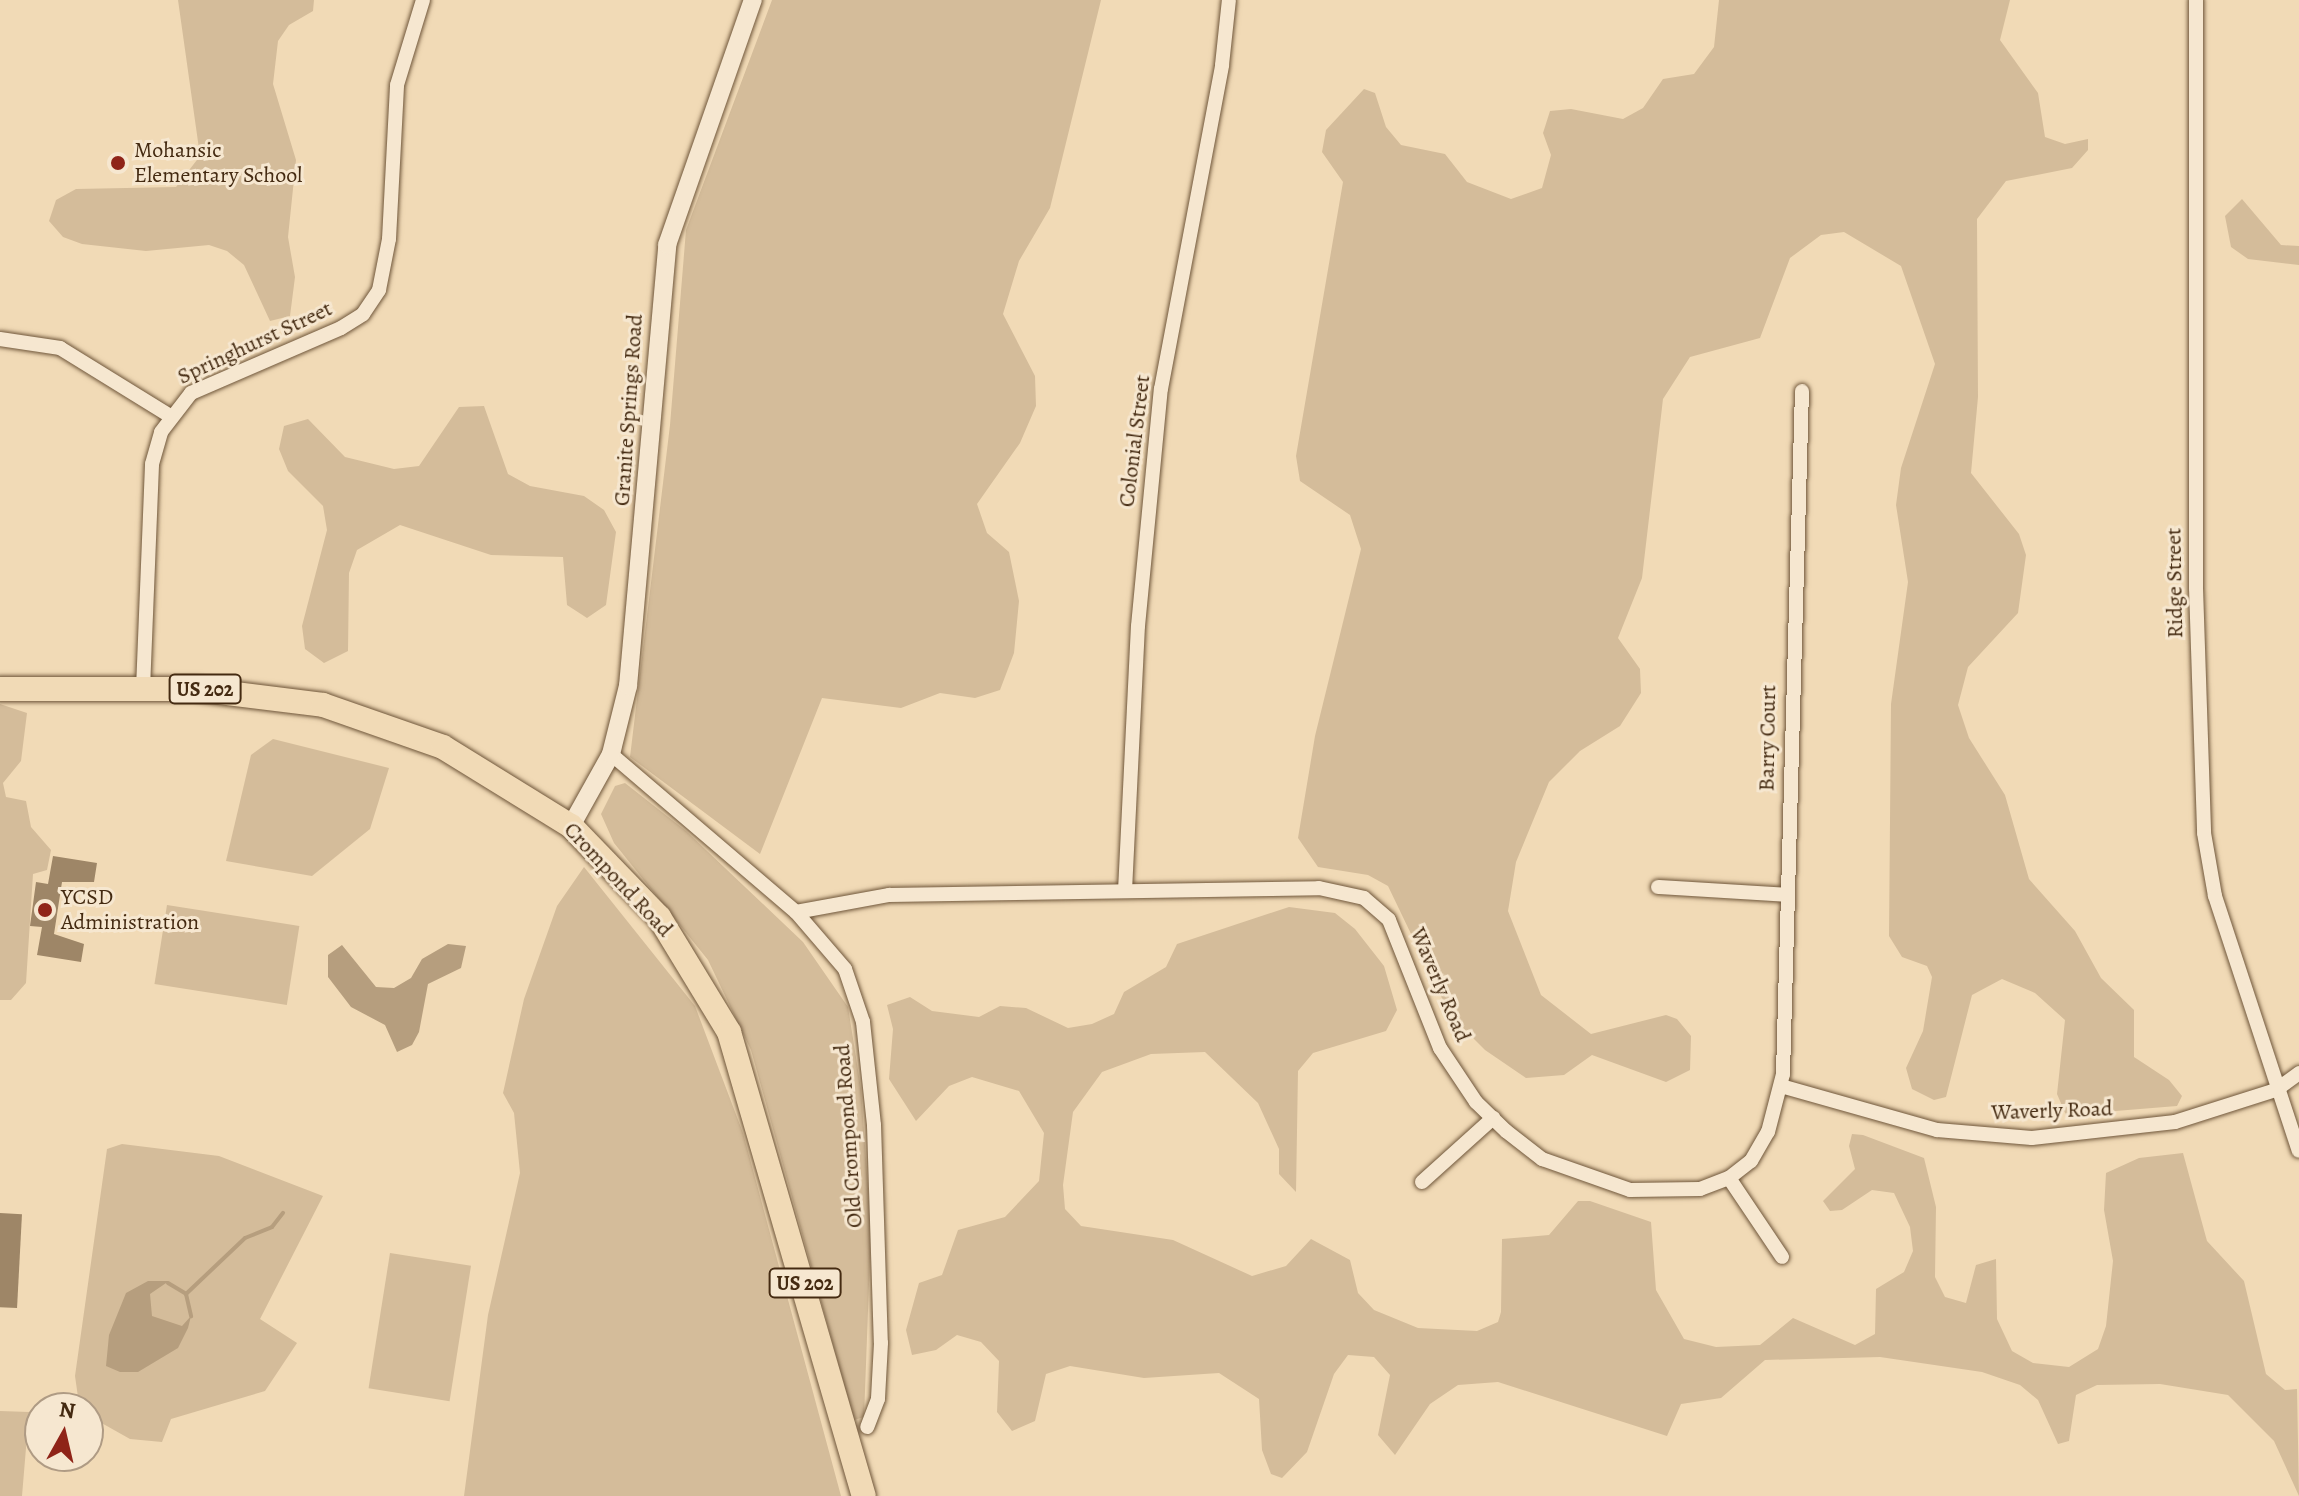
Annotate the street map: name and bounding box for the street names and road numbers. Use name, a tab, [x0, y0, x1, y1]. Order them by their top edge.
street label: Springhurst Street	[173, 296, 337, 390]
street label: Granite Springs Road	[609, 313, 649, 507]
street label: Colonial Street	[1114, 373, 1156, 509]
street label: Ridge Street	[2161, 527, 2189, 639]
road number: US 202	[167, 673, 243, 705]
street label: Barry Court	[1754, 684, 1782, 792]
street label: Crompond Road	[558, 817, 678, 943]
street label: Waverly Road	[1404, 924, 1476, 1046]
street label: Old Crompond Road	[829, 1043, 869, 1229]
street label: Waverly Road	[1991, 1096, 2113, 1126]
road number: US 202	[767, 1267, 843, 1299]

